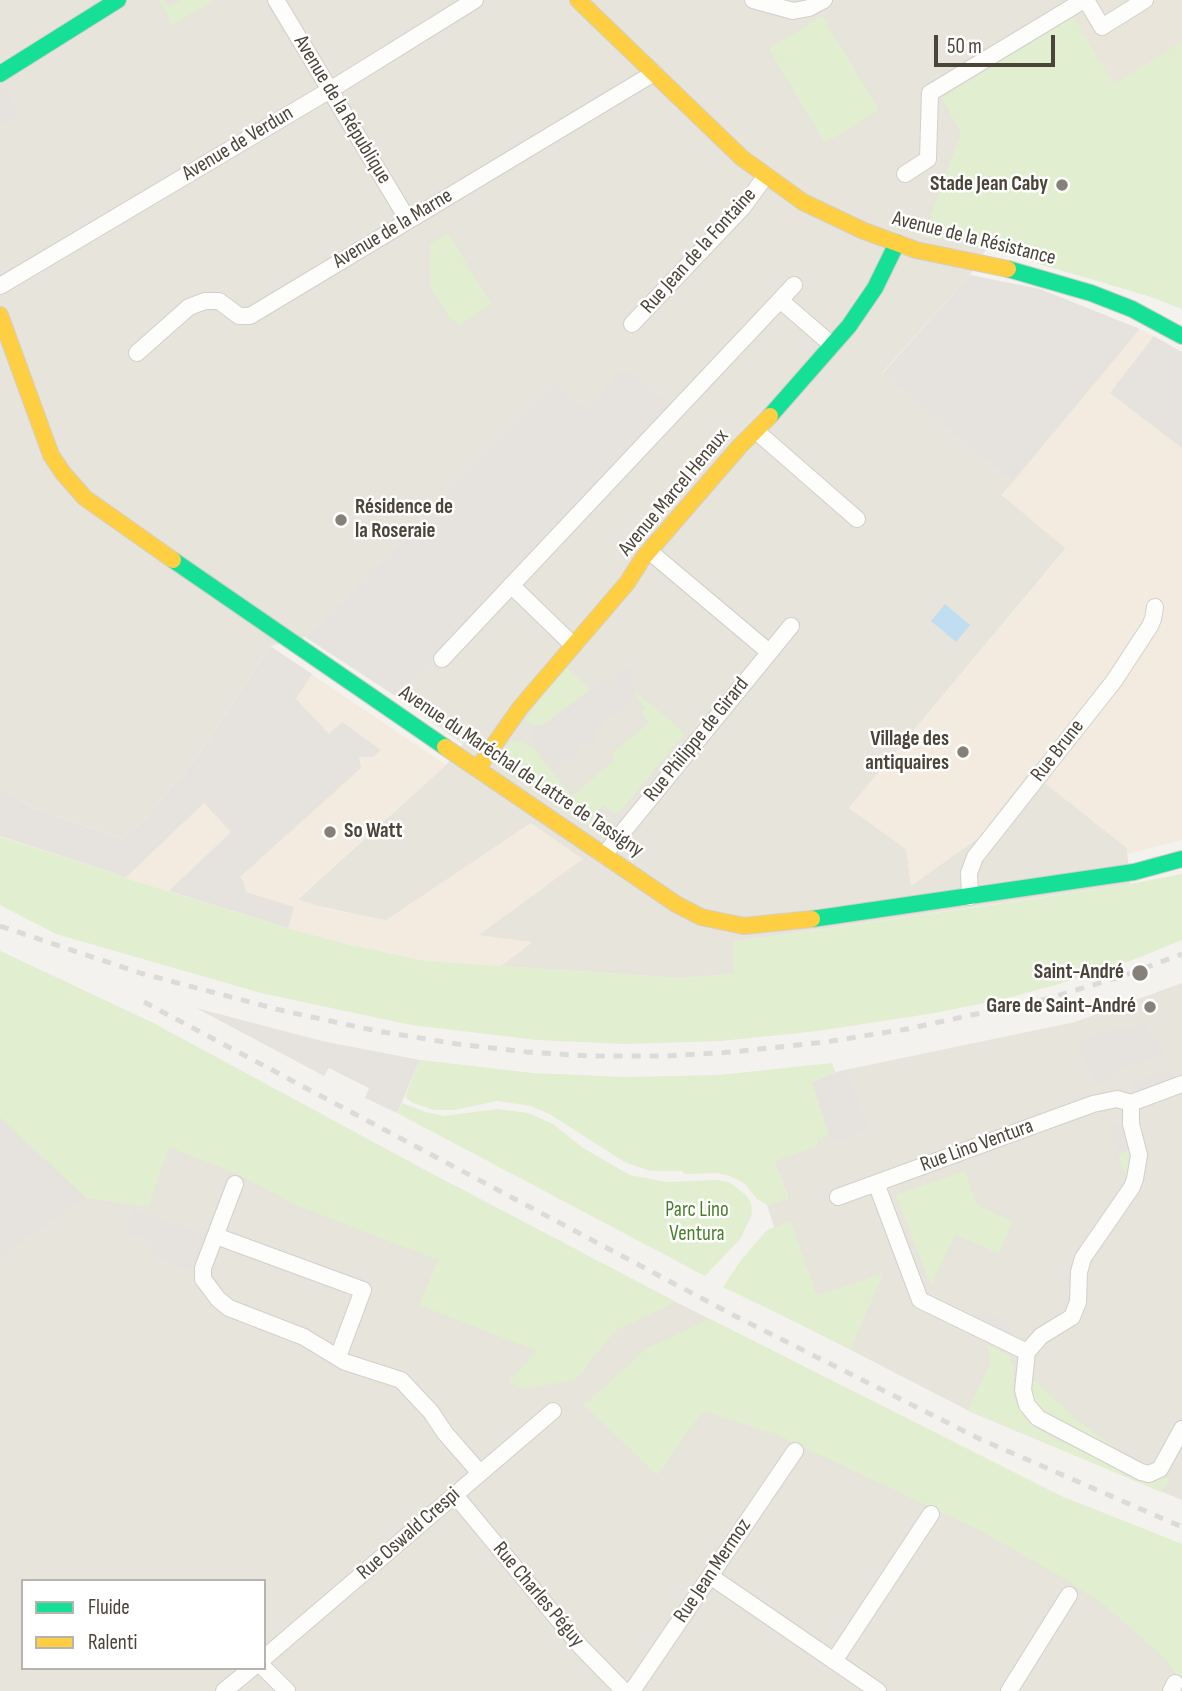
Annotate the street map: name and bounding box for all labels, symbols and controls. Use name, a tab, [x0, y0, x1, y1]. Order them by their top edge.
scale bar	[937, 21, 1058, 65]
street label: Avenue de la République	[288, 31, 396, 189]
text: 50 m	[947, 34, 982, 59]
street label: Avenue de Verdun	[178, 101, 298, 187]
place label: Stade Jean Caby	[930, 172, 1048, 198]
marker: Stade Jean Caby	[1054, 177, 1070, 193]
street label: Rue Jean de la Fontaine	[636, 183, 762, 319]
street label: Avenue de la Marne	[329, 184, 457, 274]
street label: Avenue de la Résistance	[890, 207, 1058, 271]
street label: Avenue Marcel Henaux	[614, 424, 734, 562]
place label: Résidence de la Roseraie	[355, 495, 453, 545]
marker: Résidence de la Roseraie	[333, 512, 349, 528]
street label: Rue Philippe de Girard	[639, 673, 755, 807]
street label: Avenue du Maréchal de Lattre de Tassigny	[394, 681, 648, 863]
street label: Rue Brune	[1026, 715, 1090, 787]
place label: Village des antiquaires	[865, 727, 949, 777]
marker: Village des antiquaires	[955, 744, 971, 760]
place label: So Watt	[344, 819, 402, 845]
marker: So Watt	[322, 824, 338, 840]
place label: Saint-André	[1034, 960, 1124, 986]
marker: Saint-André	[1130, 963, 1150, 983]
place label: Gare de Saint-André	[986, 994, 1136, 1020]
marker: Gare de Saint-André	[1142, 999, 1158, 1015]
street label: Rue Lino Ventura	[917, 1114, 1037, 1178]
park label: Parc Lino Ventura	[665, 1198, 729, 1248]
street label: Rue Oswald Crespi	[352, 1482, 466, 1586]
street label: Rue Jean Mermoz	[669, 1514, 757, 1628]
street label: Rue Charles Péguy	[487, 1537, 589, 1653]
legend	[21, 1579, 266, 1670]
text: Fluide	[88, 1595, 130, 1620]
text: Ralenti	[88, 1630, 137, 1655]

